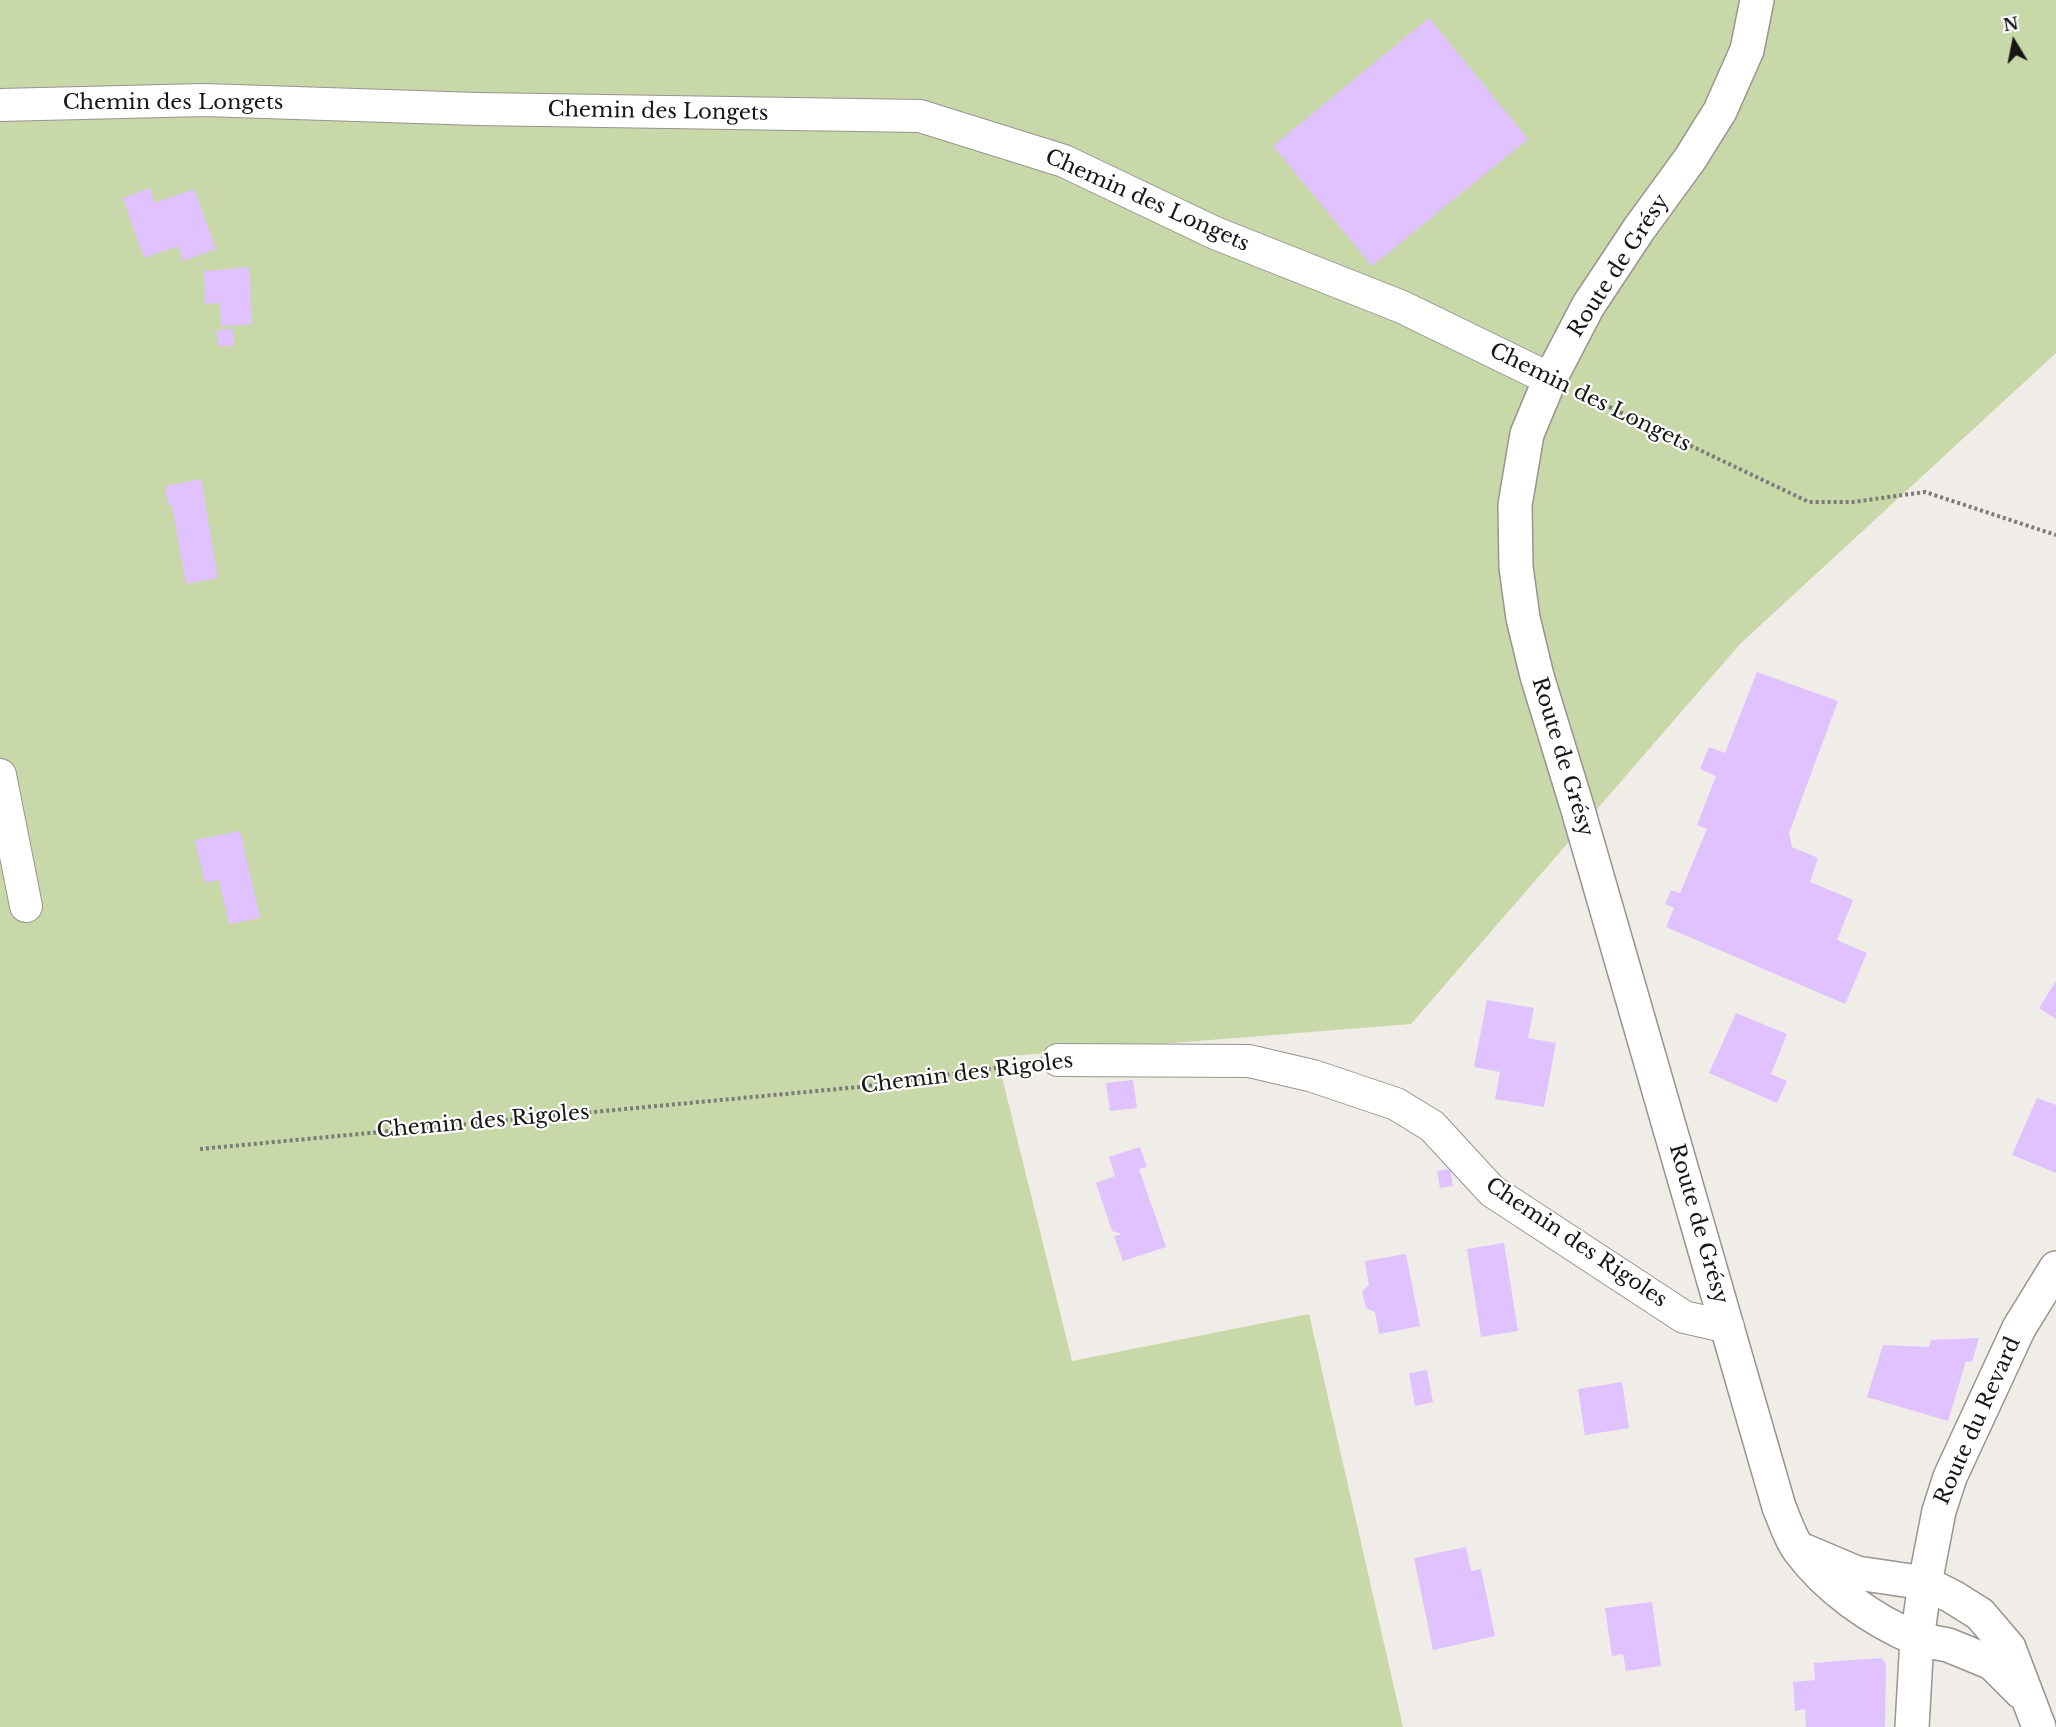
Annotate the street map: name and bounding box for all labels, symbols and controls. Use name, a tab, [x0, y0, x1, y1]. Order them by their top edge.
north arrow	[1984, 12, 2044, 72]
text: N	[2002, 13, 2020, 35]
street label: Chemin des Longets	[63, 90, 283, 116]
street label: Chemin des Longets	[547, 97, 769, 127]
street label: Chemin des Longets	[1041, 145, 1253, 257]
street label: Route de Grésy	[1563, 190, 1675, 342]
street label: Chemin des Longets	[1485, 338, 1695, 458]
street label: Route de Grésy	[1526, 674, 1598, 840]
street label: Chemin des Rigoles	[859, 1048, 1075, 1100]
street label: Chemin des Rigoles	[376, 1100, 590, 1144]
street label: Route de Grésy	[1663, 1141, 1733, 1307]
street label: Chemin des Rigoles	[1480, 1173, 1672, 1313]
street label: Route du Revard	[1930, 1333, 2026, 1509]

